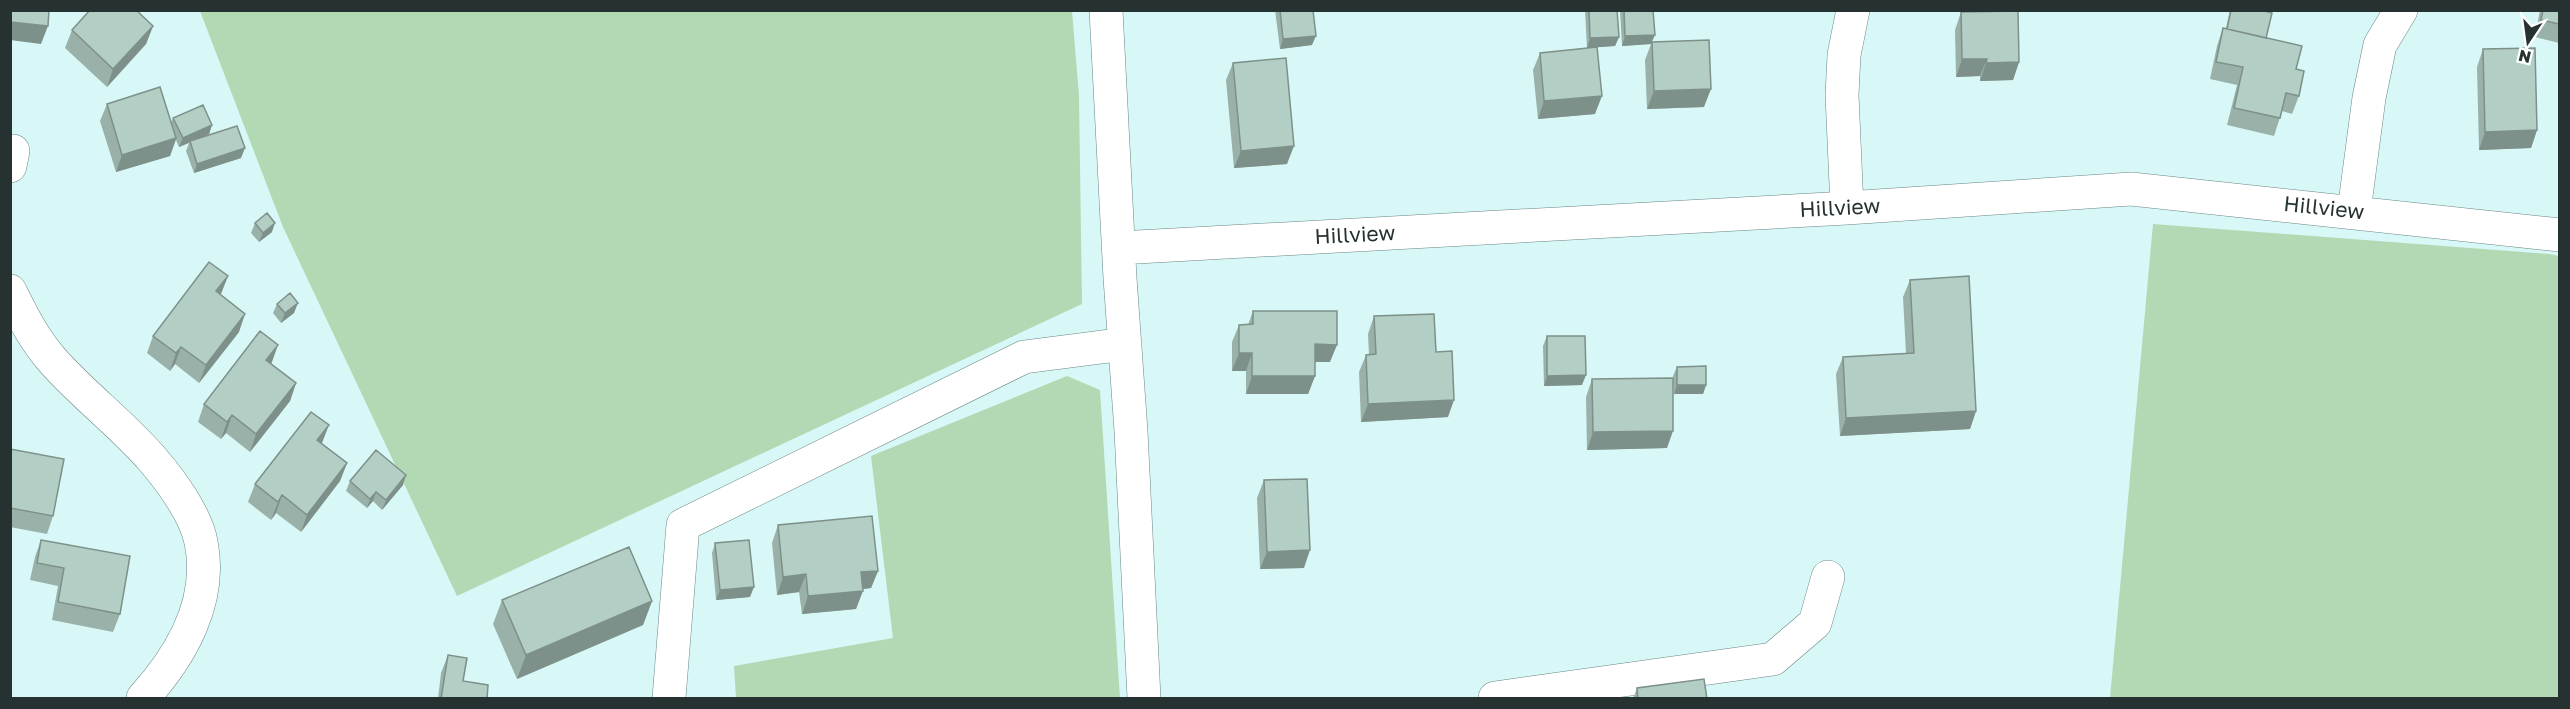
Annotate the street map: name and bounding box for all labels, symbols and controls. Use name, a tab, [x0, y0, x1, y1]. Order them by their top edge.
north arrow	[2498, 12, 2558, 72]
text: N	[2516, 46, 2533, 68]
street label: Hillview	[2282, 190, 2366, 224]
street label: Hillview	[1799, 192, 1881, 222]
street label: Hillview	[1314, 219, 1396, 249]

